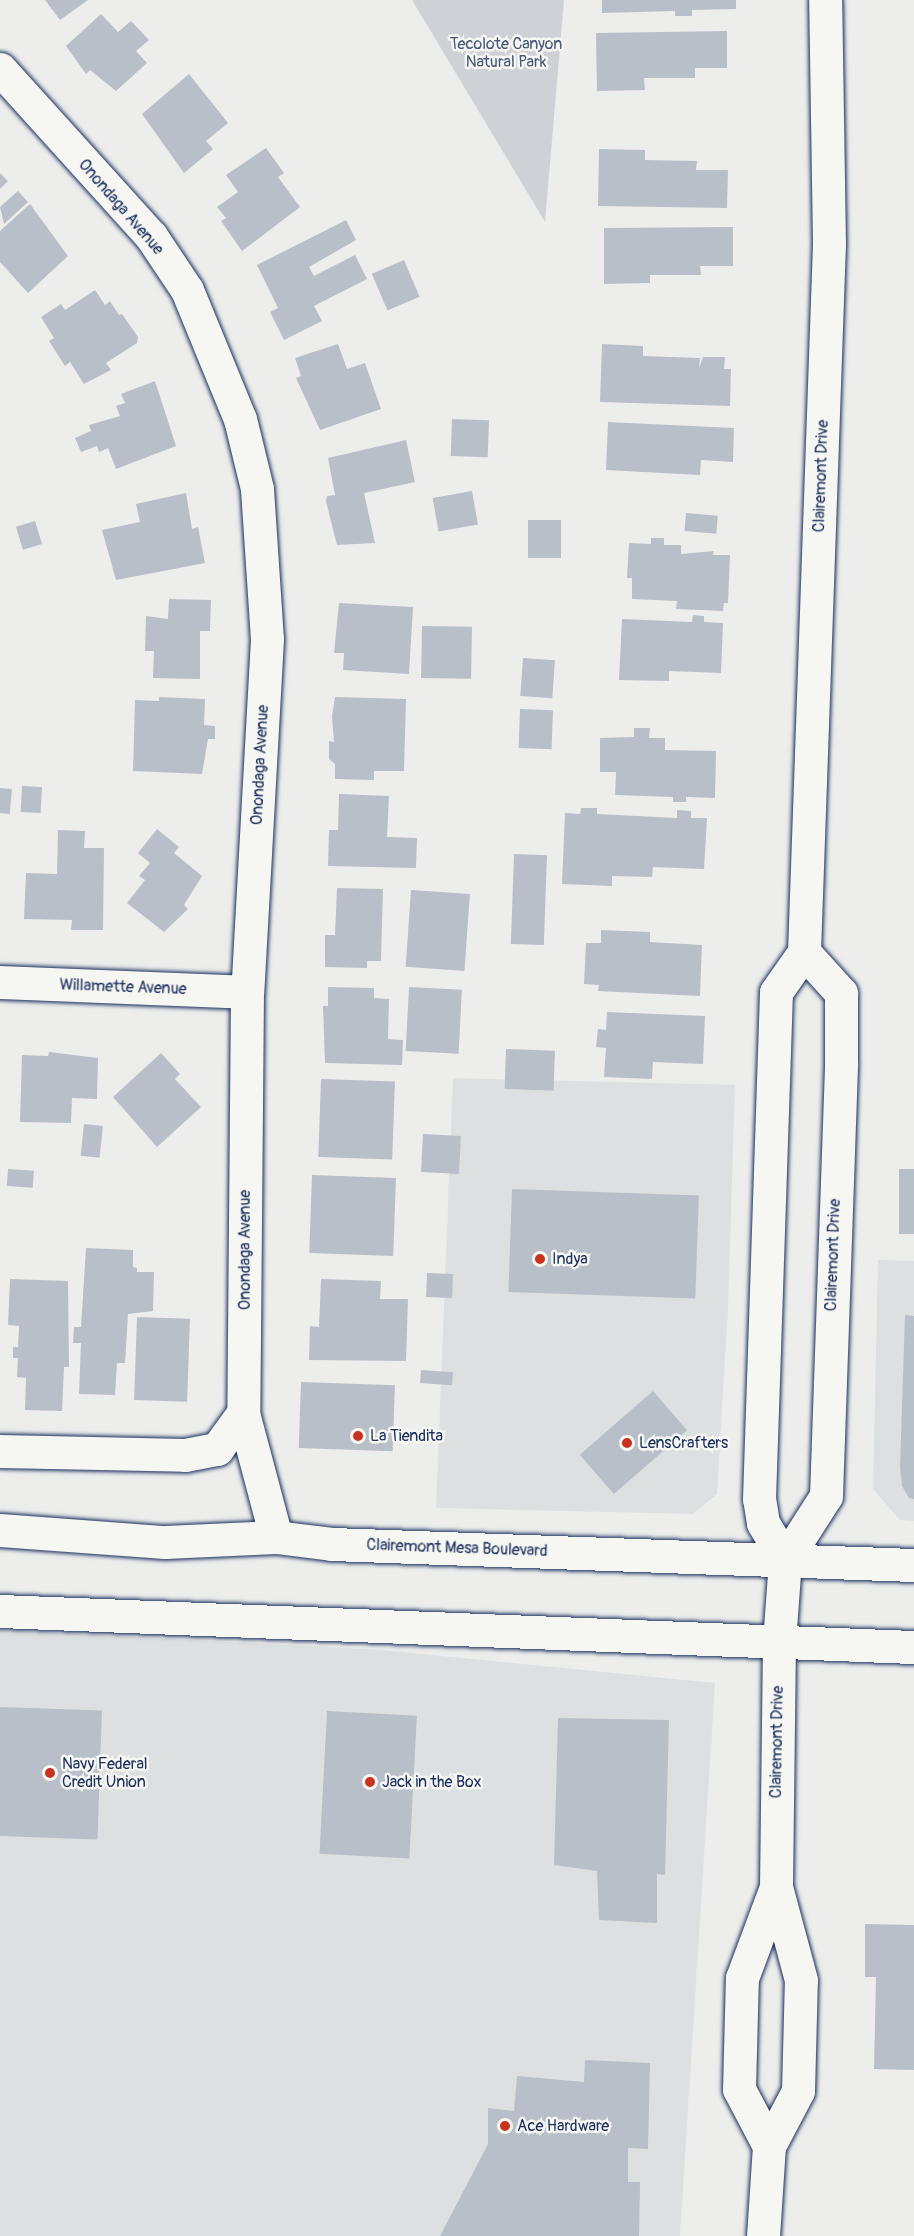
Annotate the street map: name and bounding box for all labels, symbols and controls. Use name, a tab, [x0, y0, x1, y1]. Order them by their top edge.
park label: Tecolote Canyon Natural Park	[450, 34, 562, 72]
street label: Onondaga Avenue	[74, 155, 168, 259]
street label: Clairemont Drive	[809, 419, 833, 533]
street label: Onondaga Avenue	[247, 704, 273, 826]
street label: Willamette Avenue	[59, 975, 187, 999]
street label: Onondaga Avenue	[235, 1190, 255, 1310]
street label: Clairemont Drive	[821, 1198, 845, 1312]
place label: Indya	[552, 1249, 588, 1269]
marker: Indya	[533, 1252, 547, 1266]
place label: La Tiendita	[370, 1426, 443, 1446]
marker: La Tiendita	[351, 1429, 365, 1443]
place label: LensCrafters	[639, 1433, 728, 1453]
marker: LensCrafters	[620, 1436, 634, 1450]
street label: Clairemont Mesa Boulevard	[366, 1535, 548, 1561]
street label: Clairemont Drive	[766, 1685, 788, 1799]
place label: Navy Federal Credit Union	[62, 1754, 148, 1792]
marker: Navy Federal Credit Union	[43, 1766, 57, 1780]
place label: Jack in the Box	[382, 1772, 481, 1792]
marker: Jack in the Box	[363, 1775, 377, 1789]
place label: Ace Hardware	[517, 2116, 609, 2136]
marker: Ace Hardware	[498, 2119, 512, 2133]

